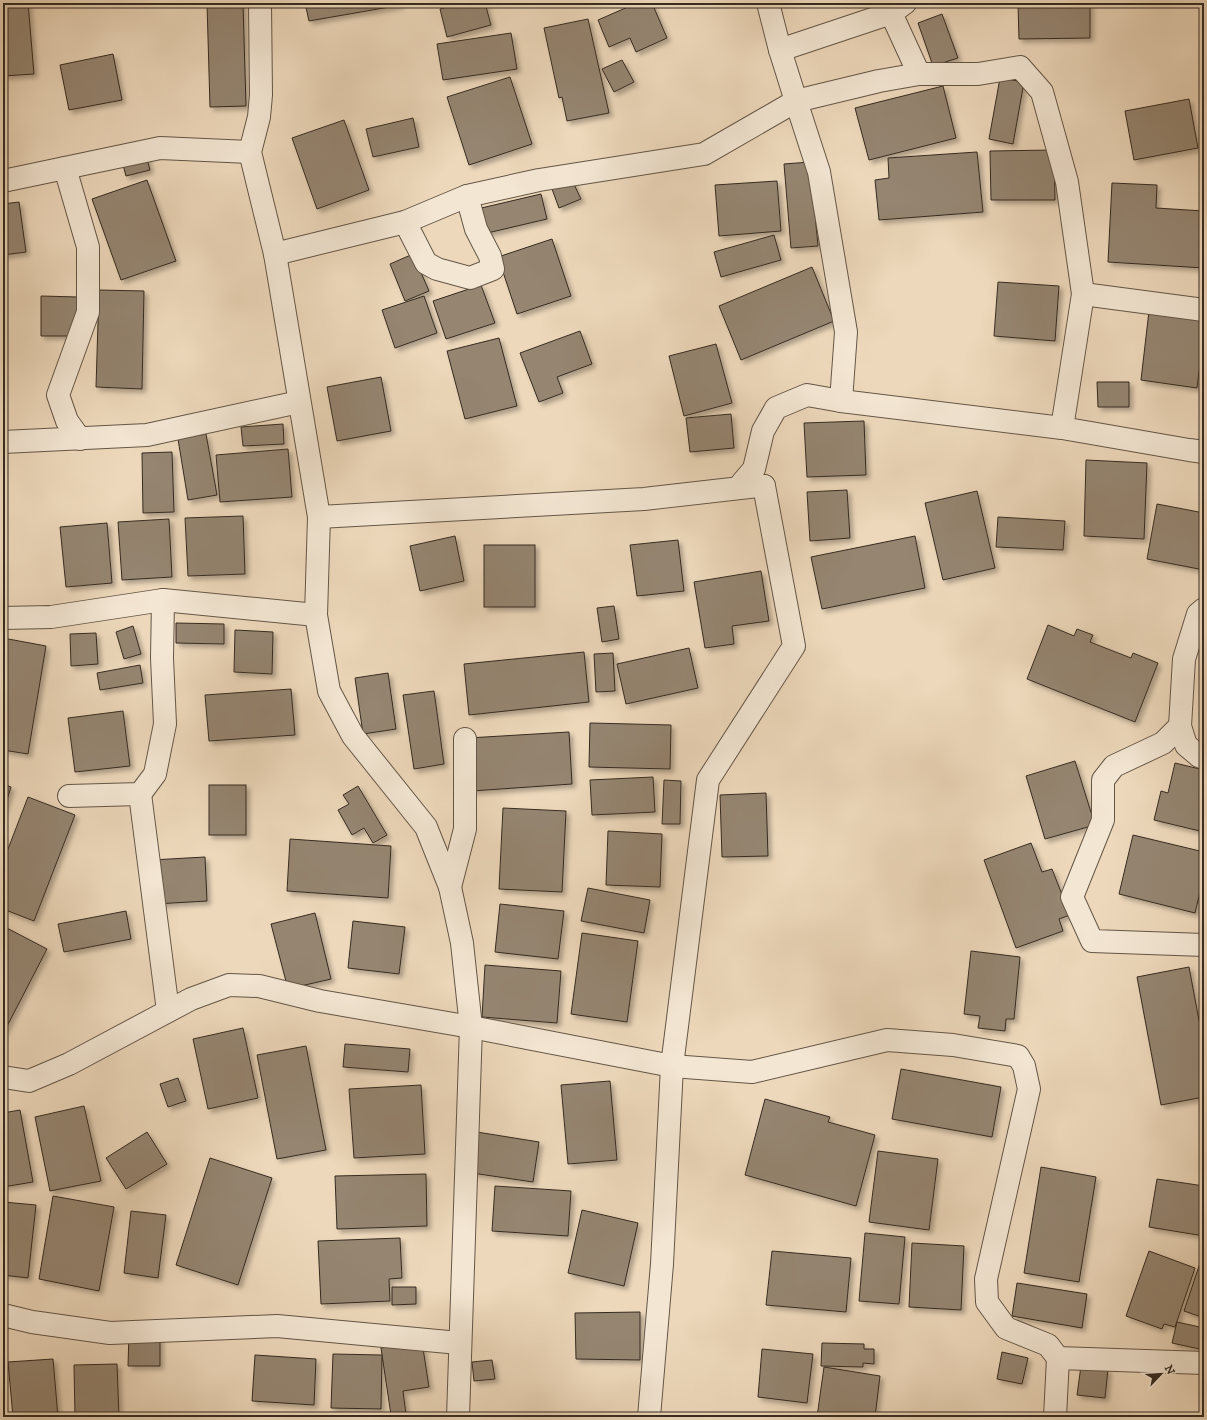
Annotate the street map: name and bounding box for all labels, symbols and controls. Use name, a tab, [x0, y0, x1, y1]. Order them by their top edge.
north arrow	[1141, 1354, 1181, 1394]
text: N	[1161, 1363, 1177, 1377]

